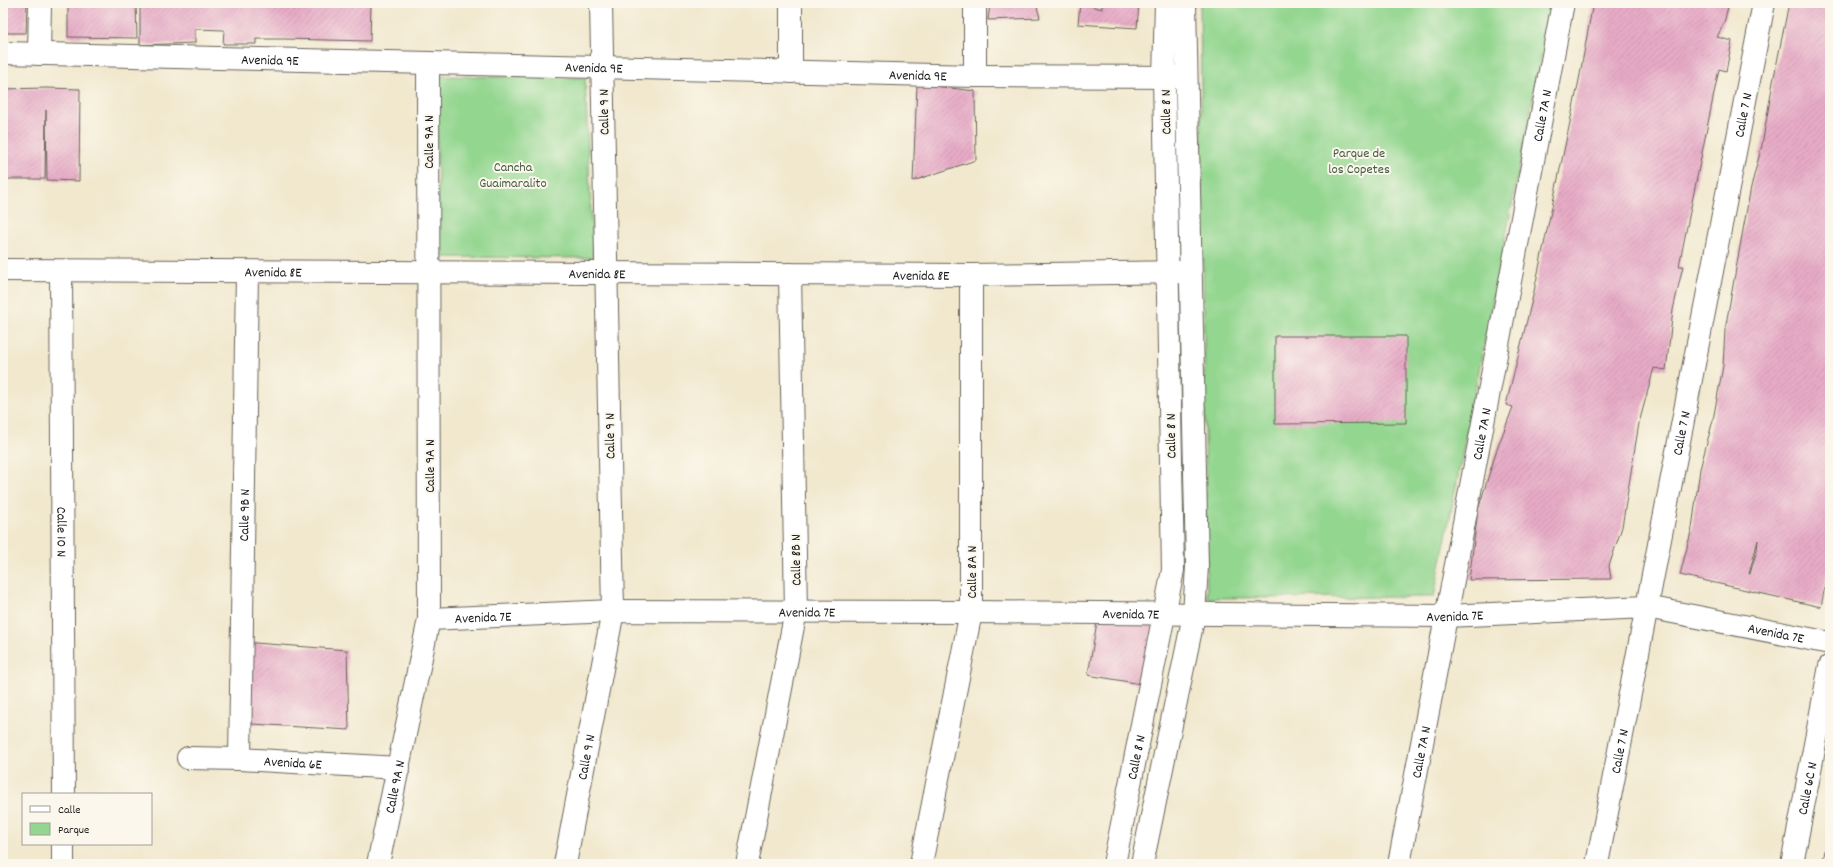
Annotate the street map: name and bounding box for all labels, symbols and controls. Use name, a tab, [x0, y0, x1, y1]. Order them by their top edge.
street label: Avenida 9E	[241, 51, 300, 72]
street label: Avenida 9E	[565, 58, 624, 80]
street label: Avenida 9E	[889, 66, 947, 87]
street label: Calle 7A N	[1529, 88, 1558, 144]
street label: Calle 9 N	[595, 89, 615, 135]
street label: Calle 8 N	[1157, 89, 1177, 135]
street label: Calle 7 N	[1730, 91, 1758, 139]
street label: Calle 9A N	[420, 115, 440, 169]
park label: Parque de los Copetes	[1328, 144, 1390, 180]
park label: Cancha Guaimaralito	[479, 158, 547, 194]
street label: Avenida 8E	[244, 263, 302, 284]
street label: Avenida 8E	[568, 265, 626, 285]
street label: Avenida 8E	[892, 267, 950, 287]
street label: Calle 7A N	[1468, 406, 1498, 462]
street label: Calle 7 N	[1668, 409, 1697, 457]
street label: Calle 9 N	[601, 413, 621, 459]
street label: Calle 8 N	[1162, 413, 1182, 459]
street label: Calle 9A N	[421, 439, 441, 493]
street label: Calle 9B N	[235, 488, 256, 542]
street label: Calle 10 N	[50, 507, 71, 557]
street label: Calle 8B N	[787, 534, 807, 586]
street label: Calle 8A N	[963, 545, 983, 598]
street label: Avenida 7E	[778, 603, 836, 624]
street label: Avenida 7E	[1102, 605, 1160, 626]
street label: Avenida 7E	[1426, 606, 1484, 628]
street label: Avenida 7E	[454, 607, 512, 630]
street label: Avenida 7E	[1746, 619, 1806, 650]
street label: Calle 7A N	[1408, 725, 1437, 780]
street label: Calle 7 N	[1607, 727, 1635, 776]
street label: Calle 9 N	[573, 733, 601, 782]
street label: Calle 8 N	[1123, 733, 1152, 782]
street label: Avenida 6E	[263, 752, 323, 776]
street label: Calle 9A N	[381, 759, 411, 815]
street label: Calle 6C N	[1794, 761, 1823, 817]
legend	[22, 793, 152, 845]
text: Calle	[58, 802, 81, 819]
text: Parque	[58, 822, 89, 839]

